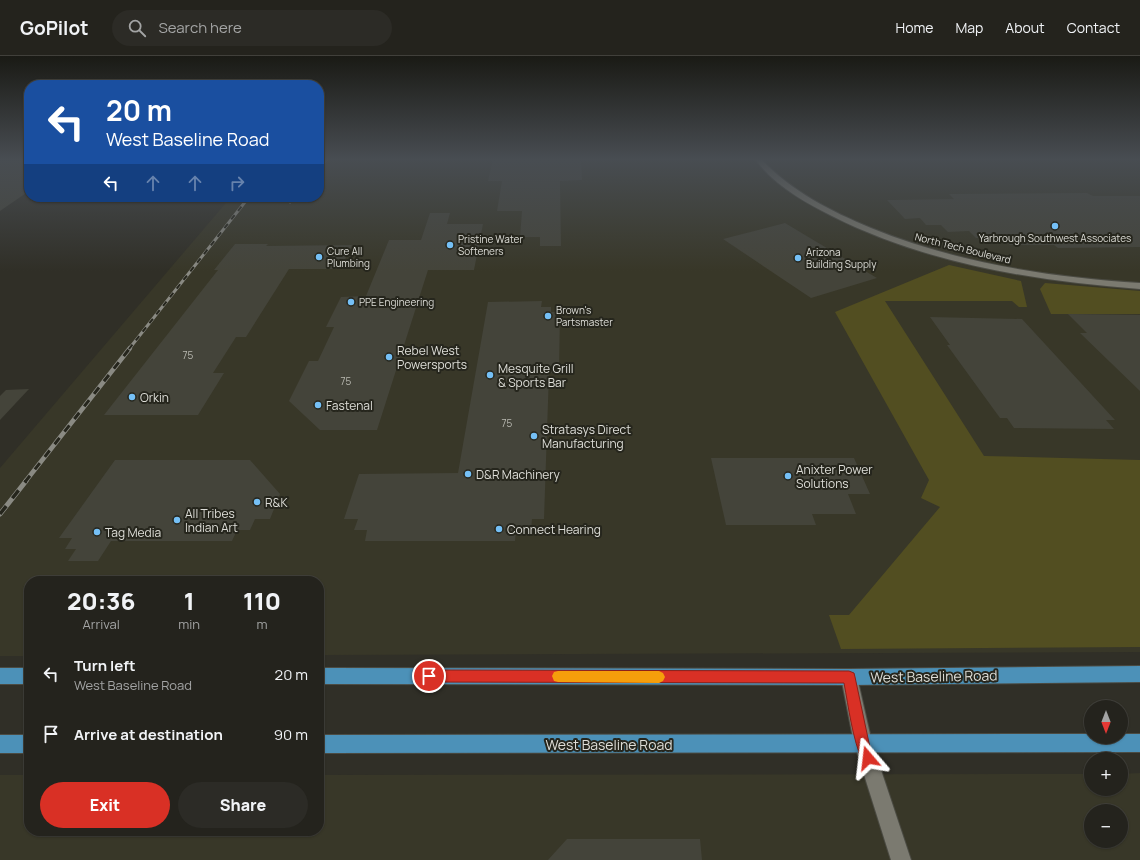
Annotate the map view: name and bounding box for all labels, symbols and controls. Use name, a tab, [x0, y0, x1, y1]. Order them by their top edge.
search box	[112, 10, 392, 46]
text: GoPilot	[20, 15, 88, 41]
icon: search	[126, 17, 148, 39]
text: Search here	[158, 17, 242, 38]
text: Home	[896, 18, 933, 37]
text: Map	[955, 18, 983, 37]
text: About	[1005, 18, 1045, 37]
text: Contact	[1067, 18, 1120, 37]
text: 20 m	[106, 91, 172, 129]
icon: left	[40, 96, 92, 148]
text: West Baseline Road	[106, 127, 269, 151]
icon: left	[100, 172, 122, 194]
icon: ahead	[142, 172, 164, 194]
icon: ahead	[184, 172, 206, 194]
icon: right	[226, 172, 248, 194]
marker: Yarbrough Southwest Associates	[1050, 221, 1060, 231]
street label: North Tech Boulevard	[914, 229, 1013, 267]
place label: Yarbrough Southwest Associates	[979, 231, 1131, 245]
place label: Pristine Water Softeners	[458, 232, 523, 258]
marker: Pristine Water Softeners	[445, 240, 455, 250]
place label: Cure All Plumbing	[327, 244, 370, 270]
place label: Arizona Building Supply	[806, 245, 877, 271]
marker: Cure All Plumbing	[314, 252, 324, 262]
marker: Arizona Building Supply	[793, 253, 803, 263]
place label: PPE Engineering	[359, 295, 434, 309]
marker: PPE Engineering	[346, 297, 356, 307]
place label: Brown's Partsmaster	[556, 303, 613, 329]
marker: Brown's Partsmaster	[543, 311, 553, 321]
place label: Rebel West Powersports	[397, 342, 467, 373]
house number: 75	[183, 348, 194, 362]
marker: Rebel West Powersports	[384, 352, 394, 362]
place label: Mesquite Grill & Sports Bar	[498, 360, 574, 391]
marker: Mesquite Grill & Sports Bar	[485, 370, 495, 380]
house number: 75	[341, 374, 352, 388]
place label: Orkin	[140, 389, 169, 406]
marker: Orkin	[127, 392, 137, 402]
place label: Fastenal	[326, 397, 373, 414]
marker: Fastenal	[313, 400, 323, 410]
house number: 75	[502, 416, 513, 430]
place label: Stratasys Direct Manufacturing	[542, 421, 631, 452]
marker: Stratasys Direct Manufacturing	[529, 431, 539, 441]
place label: Anixter Power Solutions	[796, 461, 873, 492]
place label: D&R Machinery	[476, 466, 561, 483]
marker: D&R Machinery	[463, 469, 473, 479]
marker: Anixter Power Solutions	[783, 471, 793, 481]
place label: R&K	[265, 494, 288, 511]
marker: R&K	[252, 497, 262, 507]
place label: All Tribes Indian Art	[185, 505, 238, 536]
marker: All Tribes Indian Art	[172, 515, 182, 525]
place label: Connect Hearing	[507, 521, 601, 538]
place label: Tag Media	[105, 524, 161, 541]
marker: Connect Hearing	[494, 524, 504, 534]
marker: Tag Media	[92, 527, 102, 537]
text: 20:36	[67, 584, 135, 617]
text: 1	[184, 584, 195, 617]
text: 110	[243, 584, 281, 617]
text: Arrival	[83, 615, 120, 633]
text: min	[178, 615, 200, 633]
text: m	[257, 615, 268, 633]
text: Turn left	[74, 655, 136, 676]
pin	[412, 659, 446, 693]
icon: left	[40, 663, 62, 685]
text: 20 m	[275, 664, 308, 685]
icon: arrive	[418, 665, 440, 687]
street label: West Baseline Road	[870, 665, 998, 687]
text: West Baseline Road	[74, 676, 192, 694]
north arrow	[1084, 700, 1128, 744]
map controls	[1084, 700, 1128, 848]
icon: arrive	[40, 723, 62, 745]
text: Arrive at destination	[74, 724, 223, 745]
text: 90 m	[274, 724, 308, 745]
street label: West Baseline Road	[545, 735, 673, 754]
position arrow	[847, 737, 889, 779]
button: +	[1084, 752, 1128, 796]
button: Exit	[40, 782, 170, 828]
button: Share	[178, 782, 308, 828]
button: −	[1084, 804, 1128, 848]

